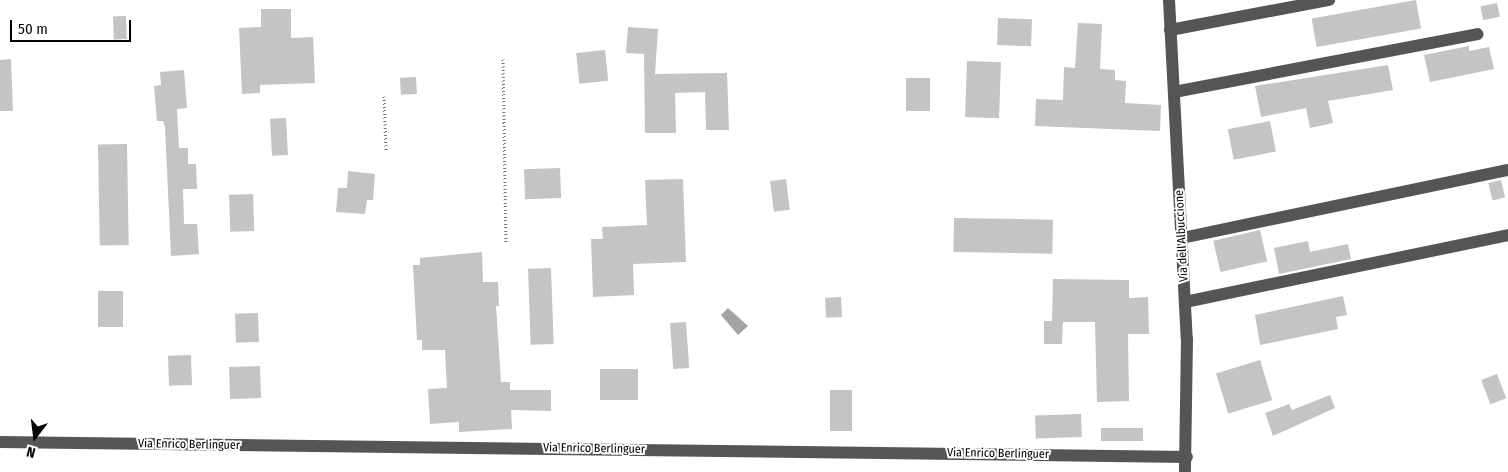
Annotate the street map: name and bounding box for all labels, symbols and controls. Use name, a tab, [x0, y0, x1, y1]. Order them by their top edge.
scale bar	[12, 10, 134, 42]
text: 50 m	[18, 20, 48, 38]
street label: Via dell'Albuccione	[1172, 190, 1192, 282]
north arrow	[10, 412, 60, 462]
street label: Via Enrico Berlinguer	[138, 437, 240, 453]
street label: Via Enrico Berlinguer	[543, 441, 645, 457]
text: N	[25, 443, 37, 461]
street label: Via Enrico Berlinguer	[947, 446, 1049, 462]

